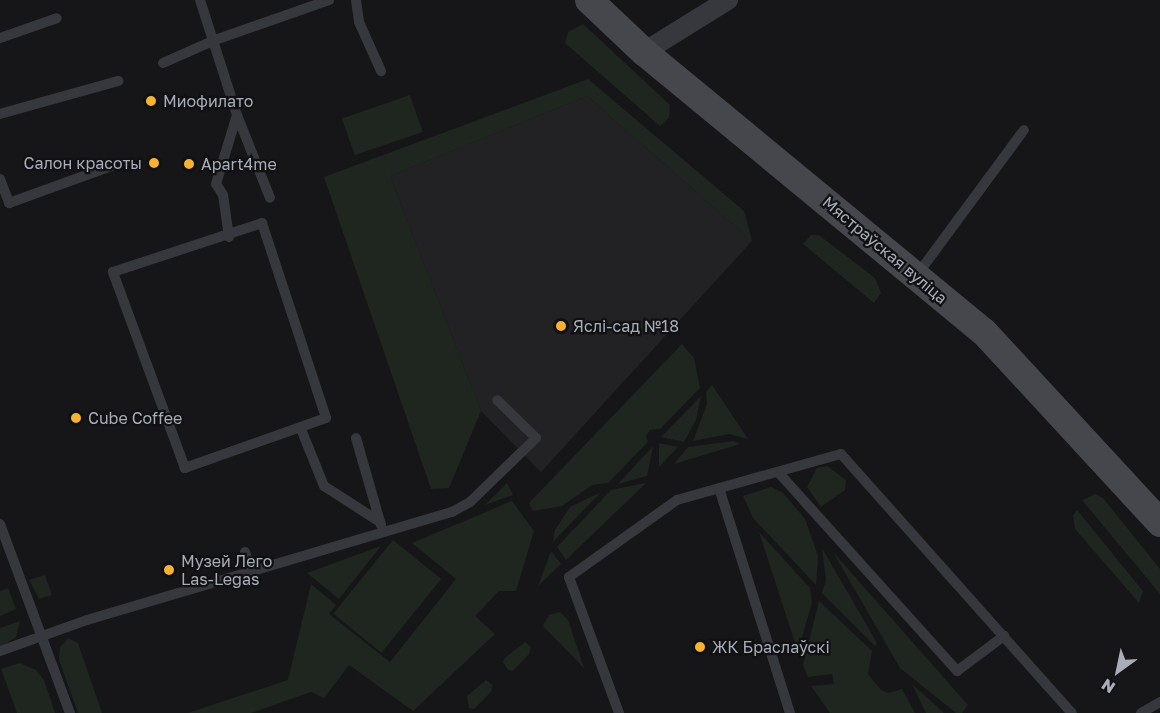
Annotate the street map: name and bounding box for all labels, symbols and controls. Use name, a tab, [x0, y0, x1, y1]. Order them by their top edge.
place label: Миофилато	[163, 91, 253, 111]
marker: Миофилато	[144, 94, 158, 108]
place label: Салон красоты	[24, 153, 142, 173]
place label: Apart4me	[201, 154, 277, 174]
marker: Салон красоты	[147, 156, 161, 170]
marker: Apart4me	[182, 157, 196, 171]
street label: Мястраўская вуліца	[819, 192, 951, 308]
place label: Яслі-сад №18	[573, 316, 679, 336]
marker: Яслі-сад №18	[554, 319, 568, 333]
place label: Cube Coffee	[88, 408, 182, 428]
marker: Cube Coffee	[69, 411, 83, 425]
place label: Музей Лего Las-Legas	[181, 551, 272, 589]
marker: Музей Лего Las-Legas	[162, 563, 176, 577]
place label: ЖК Браслаўскі	[712, 637, 830, 657]
marker: ЖК Браслаўскі	[693, 640, 707, 654]
north arrow	[1088, 641, 1148, 701]
text: N	[1098, 674, 1119, 698]

